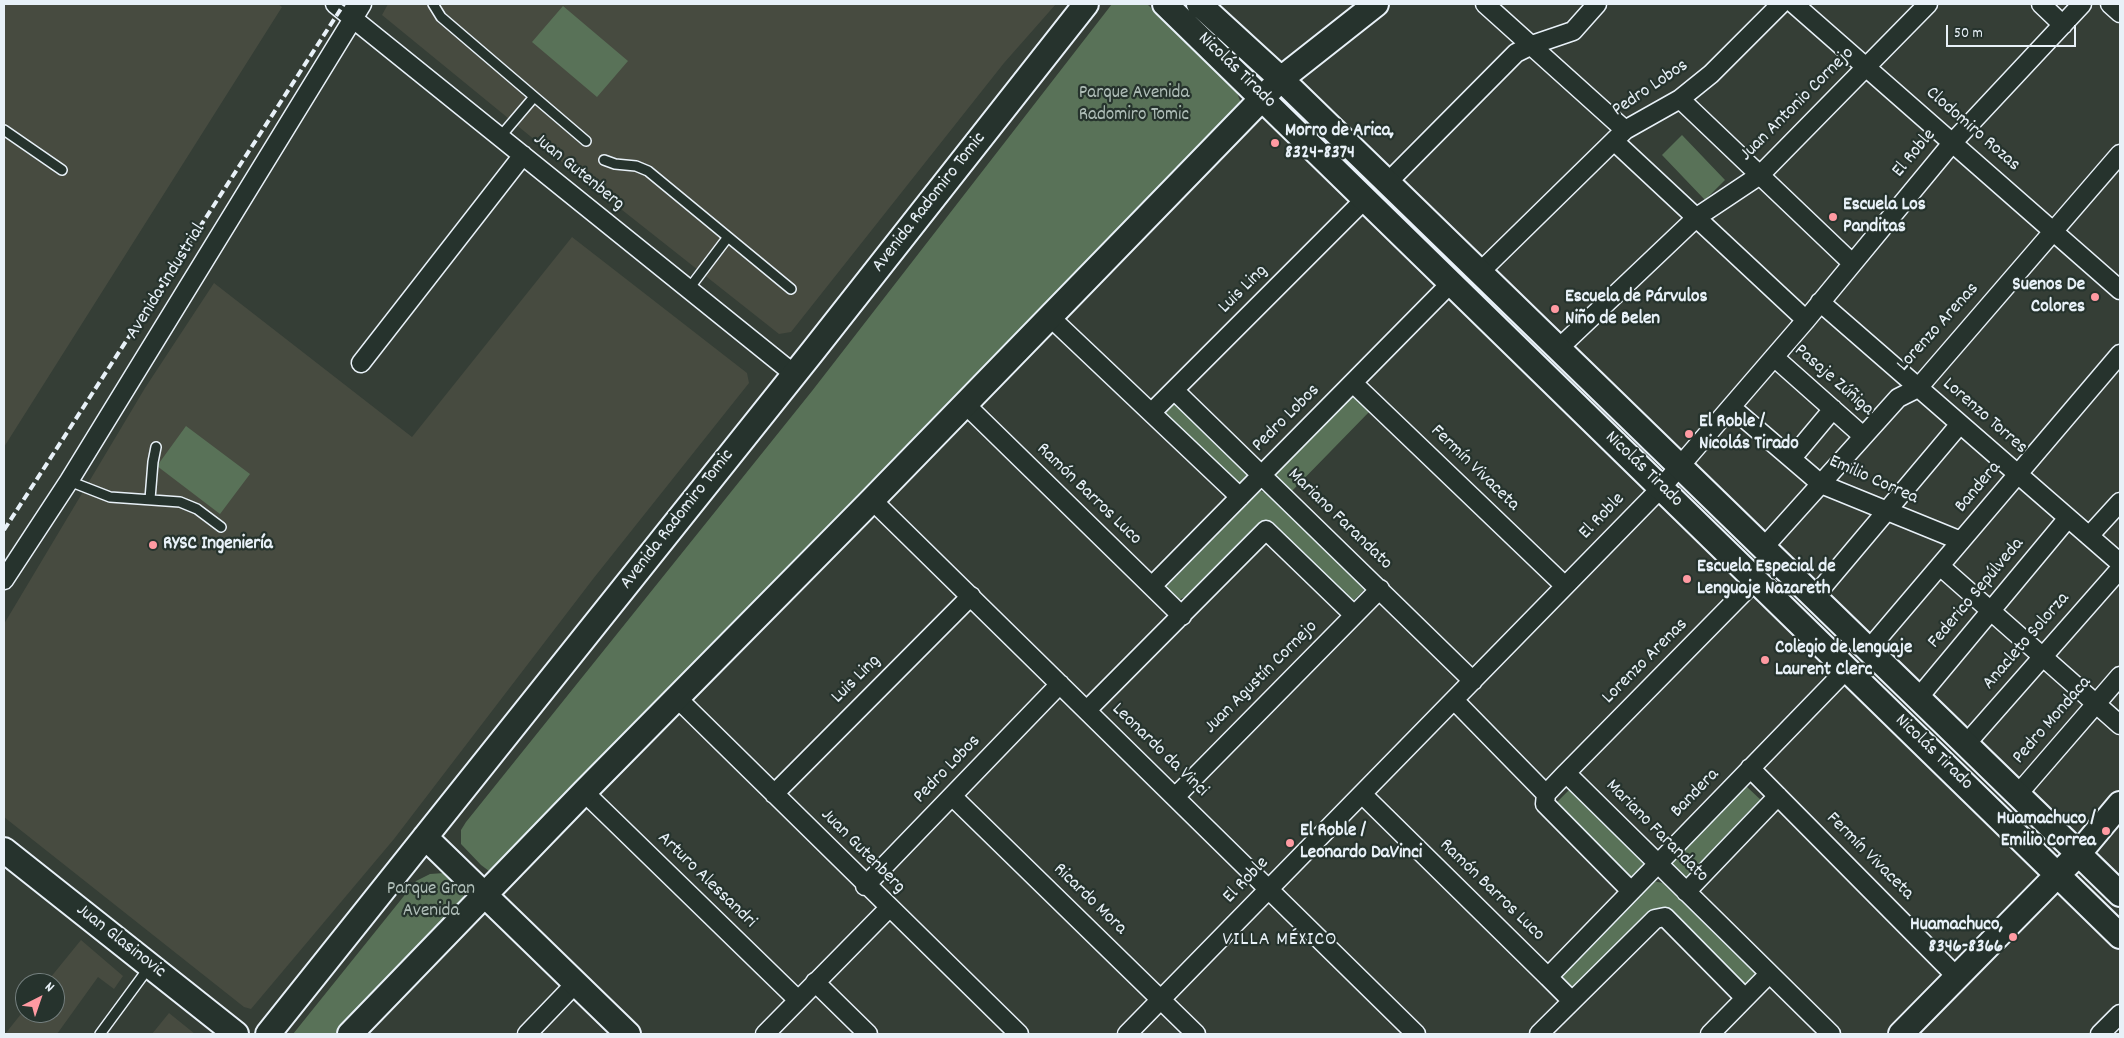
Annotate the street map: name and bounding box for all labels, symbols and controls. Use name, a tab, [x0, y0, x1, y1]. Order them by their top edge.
scale bar	[1949, 15, 2079, 47]
text: 50 m	[1954, 23, 1983, 45]
street label: Nicolás Tirado	[1192, 28, 1280, 114]
street label: Juan Antonio Cornejo	[1736, 43, 1860, 167]
street label: Pedro Lobos	[1609, 55, 1693, 123]
park label: Parque Avenida Radomiro Tomic	[1079, 83, 1189, 127]
street label: Clodomiro Rozas	[1920, 83, 2024, 177]
place label: Morro de Arica, 8324-8374	[1285, 121, 1394, 165]
street label: El Roble	[1888, 125, 1942, 183]
street label: Avenida Radomiro Tomic	[868, 128, 992, 278]
street label: Juan Gutenberg	[528, 129, 628, 217]
marker: Morro de Arica, 8324-8374	[1269, 137, 1281, 149]
place label: Escuela Los Panditas	[1843, 195, 1926, 239]
marker: Escuela Los Panditas	[1827, 211, 1839, 223]
street label: Avenida Industrial	[122, 220, 212, 344]
street label: Luis Ling	[1215, 261, 1273, 319]
place label: Suenos De Colores	[2012, 275, 2085, 319]
street label: Lorenzo Arenas	[1893, 279, 1985, 377]
place label: Escuela de Párvulos Niño de Belen	[1565, 287, 1707, 331]
marker: Suenos De Colores	[2089, 291, 2101, 303]
marker: Escuela de Párvulos Niño de Belen	[1549, 303, 1561, 315]
street label: Pasaje Zúñiga	[1788, 340, 1878, 422]
street label: Lorenzo Torres	[1937, 374, 2031, 460]
street label: Pedro Lobos	[1248, 380, 1326, 458]
place label: El Roble / Nicolás Tirado	[1699, 412, 1799, 456]
street label: Fermín Vivaceta	[1425, 421, 1523, 517]
street label: Nicolás Tirado	[1599, 427, 1687, 513]
marker: El Roble / Nicolás Tirado	[1683, 428, 1695, 440]
street label: Ramón Barros Luco	[1031, 439, 1145, 551]
street label: Avenida Radomiro Tomic	[616, 445, 740, 595]
street label: Emilio Correa	[1825, 451, 1921, 511]
street label: Bandera	[1951, 458, 2007, 518]
street label: Mariano Farandato	[1282, 464, 1396, 576]
street label: El Roble	[1575, 489, 1631, 545]
place label: RYSC Ingeniería	[163, 534, 273, 556]
street label: Federico Sepúlveda	[1924, 534, 2030, 654]
marker: RYSC Ingeniería	[147, 539, 159, 551]
place label: Escuela Especial de Lenguaje Nazareth	[1697, 557, 1836, 601]
marker: Escuela Especial de Lenguaje Nazareth	[1681, 573, 1693, 585]
street label: Anacleto Solorza	[1979, 589, 2075, 695]
street label: Lorenzo Arenas	[1598, 614, 1694, 710]
street label: Juan Agustín Cornejo	[1201, 617, 1323, 739]
place label: Colegio de lenguaje Laurent Clerc	[1775, 638, 1912, 682]
street label: Luis Ling	[828, 651, 886, 709]
marker: Colegio de lenguaje Laurent Clerc	[1759, 654, 1771, 666]
street label: Pedro Mondaca	[2009, 673, 2097, 769]
street label: Leonardo da Vinci	[1106, 699, 1212, 803]
street label: Nicolás Tirado	[1889, 710, 1977, 796]
street label: Pedro Lobos	[910, 731, 986, 809]
street label: Bandera	[1667, 765, 1725, 823]
street label: Mariano Farandato	[1600, 776, 1712, 888]
street label: Juan Gutenberg	[815, 805, 909, 899]
street label: Fermín Vivaceta	[1820, 808, 1918, 906]
place label: Huamachuco / Emilio Correa	[1997, 809, 2096, 853]
place label: El Roble / Leonardo DaVinci	[1300, 821, 1422, 865]
marker: Huamachuco / Emilio Correa	[2100, 825, 2112, 837]
street label: Arturo Alessandri	[652, 828, 760, 934]
street label: Ramón Barros Luco	[1434, 835, 1548, 947]
marker: El Roble / Leonardo DaVinci	[1284, 837, 1296, 849]
street label: El Roble	[1219, 853, 1275, 909]
street label: Ricardo Mora	[1047, 859, 1131, 941]
park label: Parque Gran Avenida	[387, 879, 475, 923]
street label: Juan Glasinovic	[70, 900, 170, 984]
place label: Huamachuco, 8346-8366	[1910, 915, 2003, 959]
district label: VILLA MÉXICO	[1221, 929, 1339, 953]
marker: Huamachuco, 8346-8366	[2007, 931, 2019, 943]
north arrow	[15, 973, 65, 1023]
text: N	[40, 978, 58, 997]

